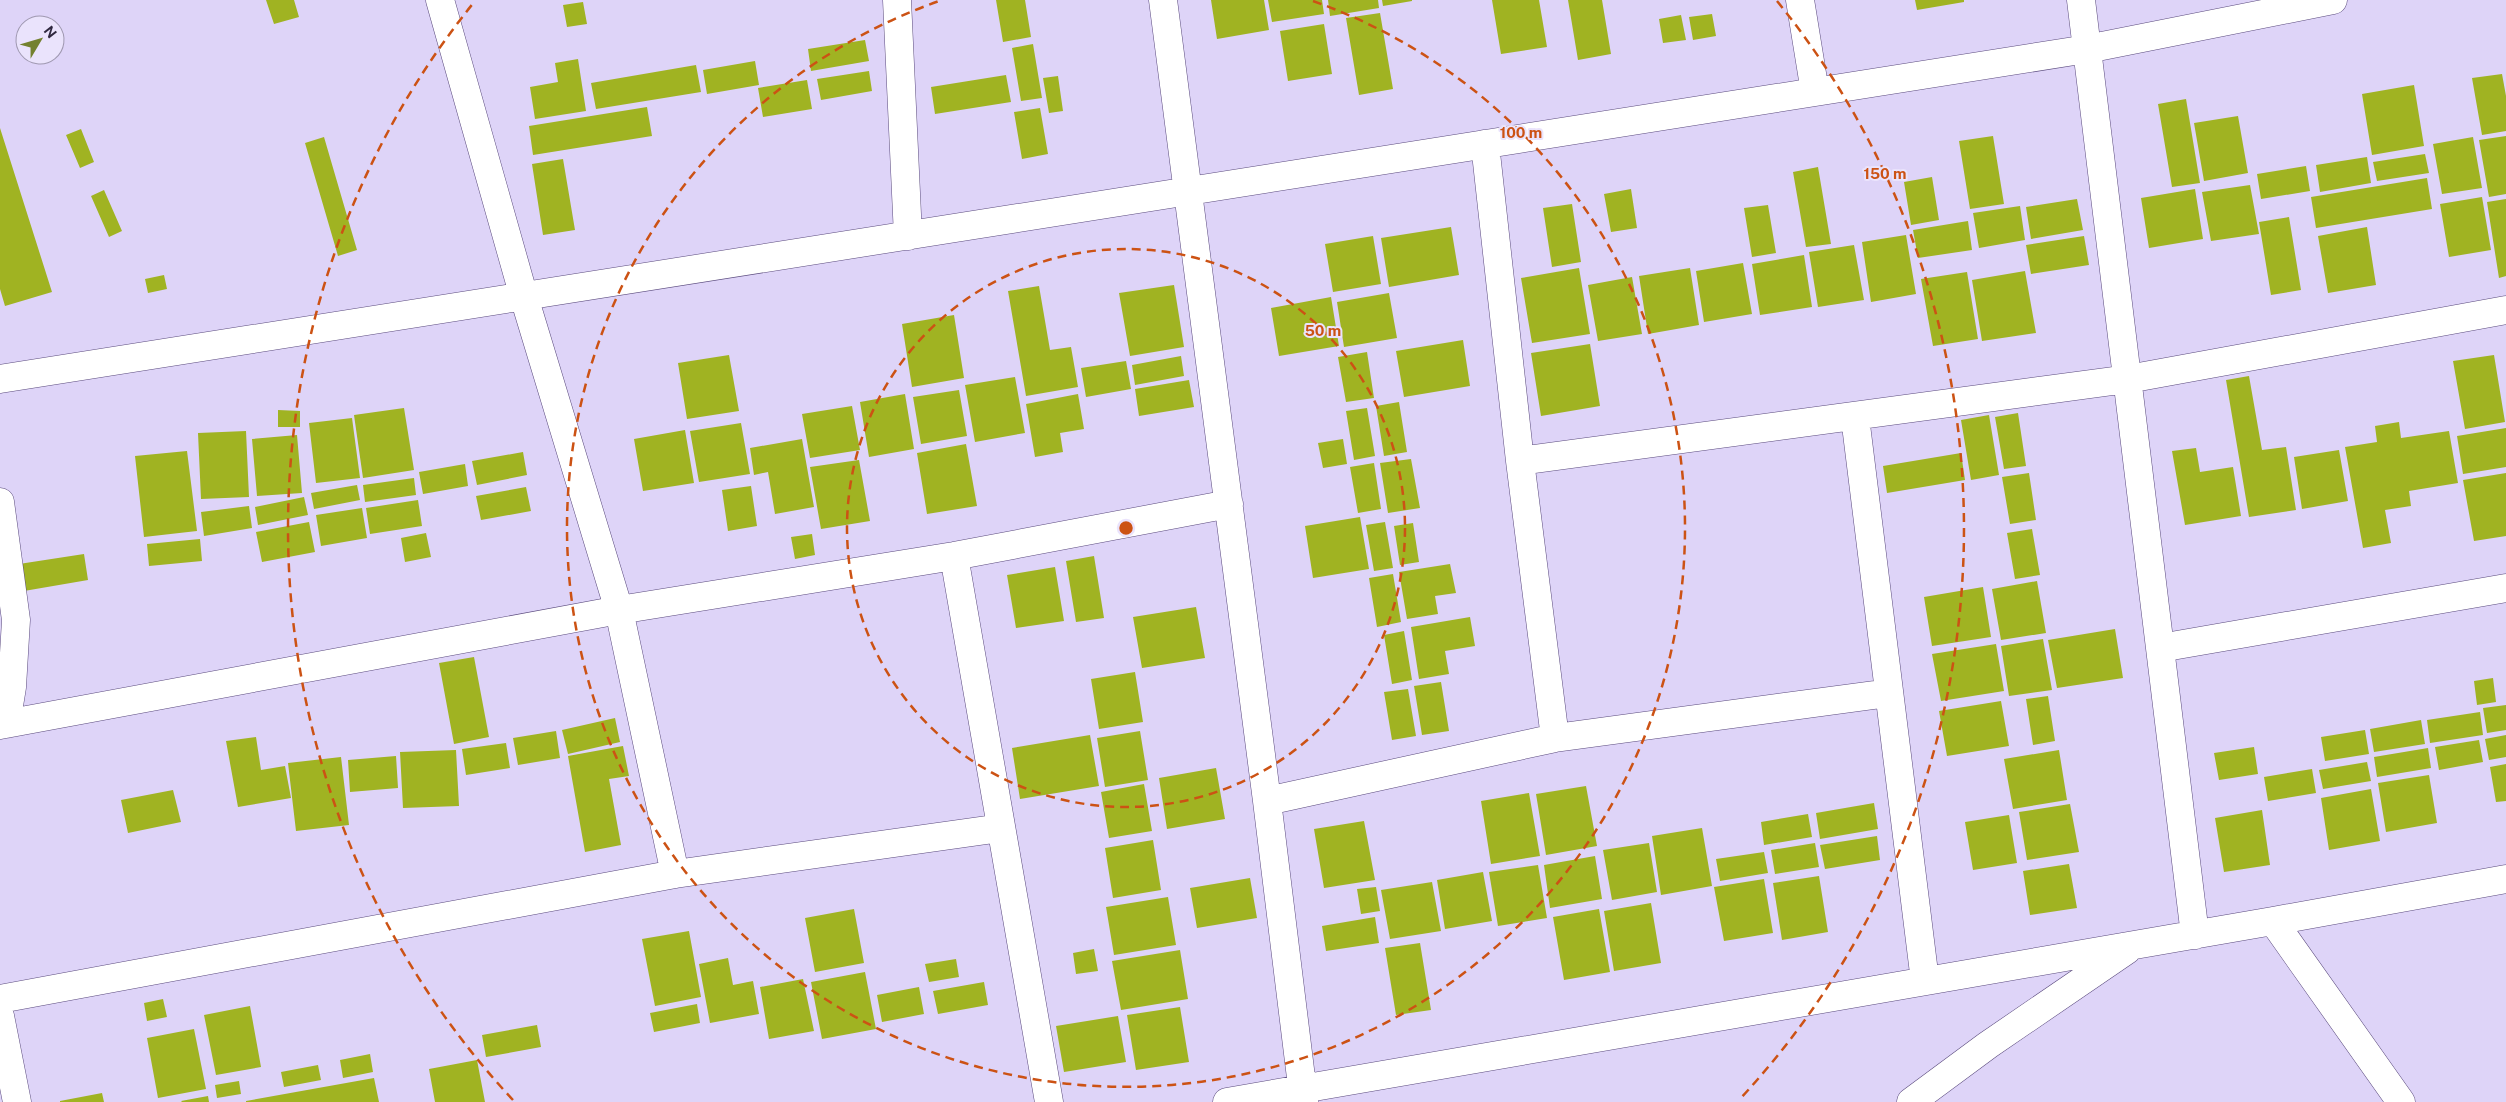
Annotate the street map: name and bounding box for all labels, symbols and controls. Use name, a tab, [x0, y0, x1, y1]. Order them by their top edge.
north arrow	[15, 15, 65, 65]
text: N	[41, 23, 60, 41]
text: 100 m	[1500, 124, 1542, 141]
text: 150 m	[1863, 165, 1907, 182]
text: 50 m	[1305, 322, 1341, 339]
centre of rings	[1117, 519, 1135, 537]

